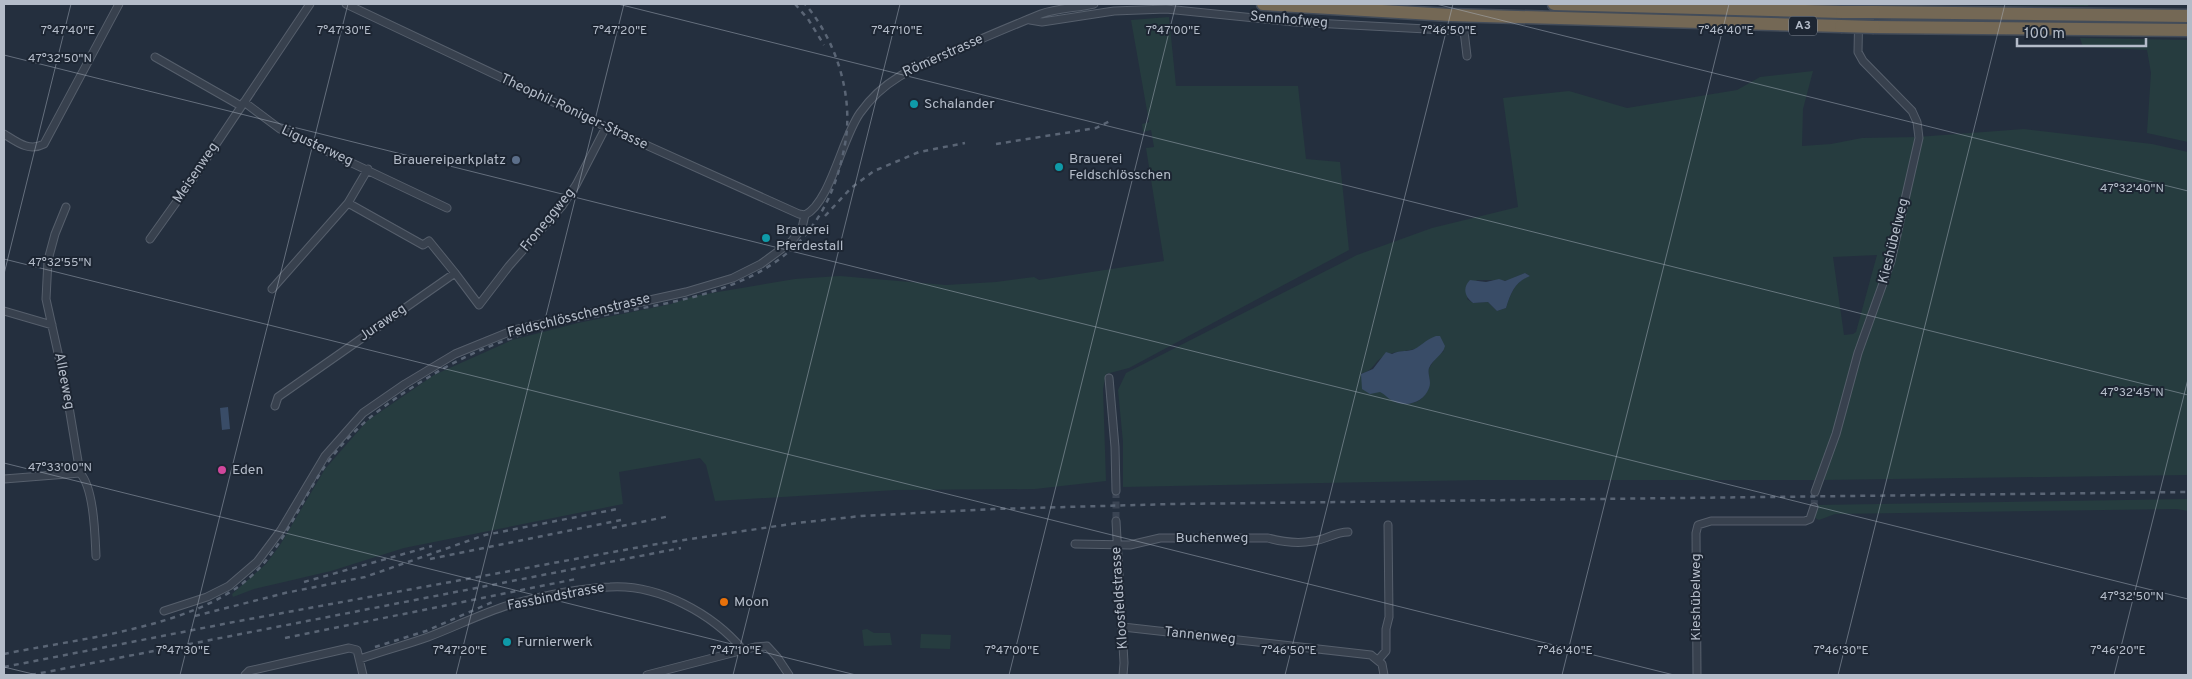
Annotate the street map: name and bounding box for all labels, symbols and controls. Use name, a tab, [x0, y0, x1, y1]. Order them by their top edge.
street label: Sennhofweg	[1249, 8, 1329, 32]
scale bar	[2017, 15, 2146, 47]
road number: A3	[1789, 16, 1817, 36]
text: 7°47'40"E	[41, 23, 95, 39]
text: 7°47'30"E	[317, 23, 371, 39]
text: 7°47'20"E	[593, 23, 647, 39]
text: 7°47'10"E	[871, 23, 923, 39]
text: 7°47'00"E	[1146, 23, 1200, 39]
text: 7°46'50"E	[1421, 23, 1477, 39]
text: 7°46'40"E	[1698, 23, 1754, 39]
text: 100 m	[2024, 25, 2065, 44]
street label: Römerstrasse	[900, 31, 986, 81]
text: 47°32'50"N	[28, 51, 92, 67]
street label: Theophil-Roniger-Strasse	[498, 70, 650, 154]
place label: Schalander	[924, 96, 995, 113]
marker: Schalander	[908, 98, 920, 110]
street label: Ligusterweg	[278, 122, 356, 170]
street label: Meisenweg	[169, 139, 223, 207]
place label: Brauerei Feldschlösschen	[1069, 151, 1171, 184]
place label: Brauereiparkplatz	[393, 152, 506, 169]
marker: Brauereiparkplatz	[510, 154, 522, 166]
marker: Brauerei Feldschlösschen	[1053, 161, 1065, 173]
text: 47°32'40"N	[2100, 181, 2164, 197]
street label: Froneggweg	[517, 185, 579, 255]
street label: Kieshübelweg	[1875, 197, 1913, 285]
place label: Brauerei Pferdestall	[776, 222, 843, 255]
marker: Brauerei Pferdestall	[760, 232, 772, 244]
text: 47°32'55"N	[28, 255, 92, 271]
street label: Feldschlösschenstrasse	[506, 290, 652, 342]
street label: Juraweg	[356, 301, 410, 345]
street label: Alleeweg	[50, 351, 78, 411]
text: 47°32'45"N	[2100, 385, 2164, 401]
text: 47°33'00"N	[28, 460, 92, 476]
place label: Eden	[232, 462, 263, 479]
marker: Eden	[216, 464, 228, 476]
street label: Buchenweg	[1175, 530, 1249, 547]
street label: Kloosfeldstrasse	[1108, 546, 1132, 650]
street label: Kieshübelweg	[1688, 553, 1705, 641]
street label: Fassbindstrasse	[506, 579, 606, 615]
text: 47°32'50"N	[2100, 589, 2164, 605]
place label: Moon	[734, 594, 769, 611]
marker: Moon	[718, 596, 730, 608]
street label: Tannenweg	[1163, 624, 1237, 648]
place label: Furnierwerk	[517, 634, 593, 651]
marker: Furnierwerk	[501, 636, 513, 648]
text: 7°47'30"E	[156, 643, 210, 659]
text: 7°47'20"E	[433, 643, 487, 659]
text: 7°47'10"E	[710, 643, 762, 659]
text: 7°47'00"E	[985, 643, 1039, 659]
text: 7°46'50"E	[1261, 643, 1317, 659]
text: 7°46'40"E	[1537, 643, 1593, 659]
text: 7°46'30"E	[1813, 643, 1869, 659]
text: 7°46'20"E	[2090, 643, 2146, 659]

